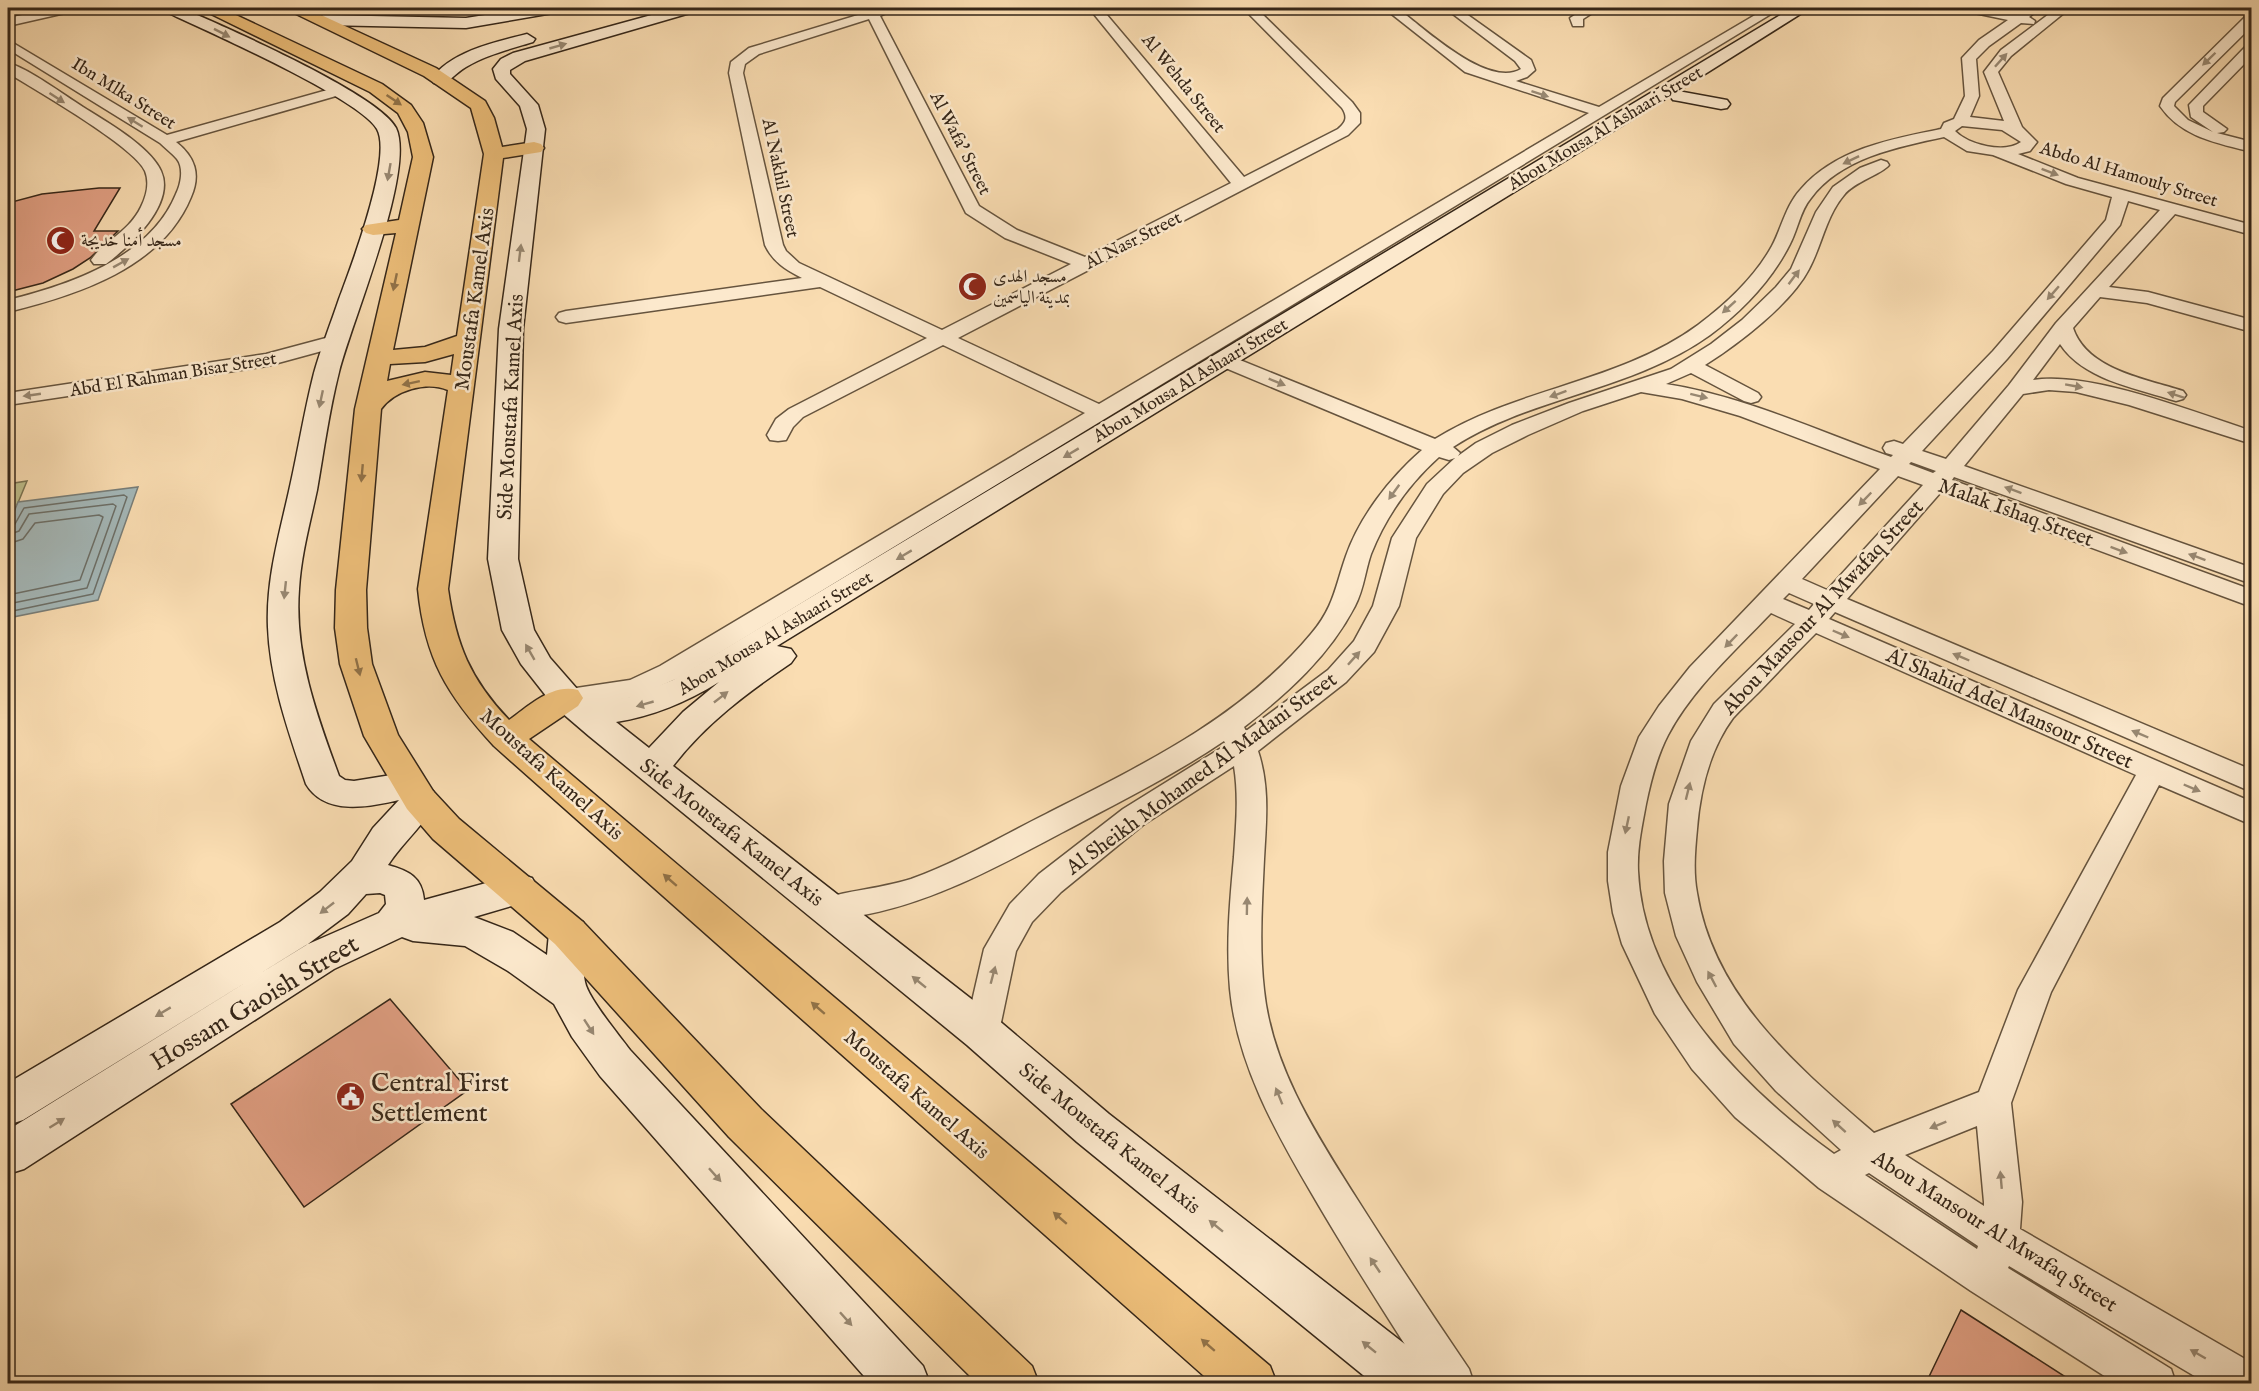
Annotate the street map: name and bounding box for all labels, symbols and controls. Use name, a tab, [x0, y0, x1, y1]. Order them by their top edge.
one-way arrow	[213, 28, 230, 38]
street label: Al Wehda Street	[1135, 29, 1230, 138]
one-way arrow	[549, 41, 567, 50]
one-way arrow	[2203, 51, 2217, 65]
street label: Ibn Mlka Street	[67, 53, 180, 135]
one-way arrow	[1994, 53, 2007, 68]
street label: Abou Mousa Al Ashaari Street	[1503, 62, 1707, 197]
street label: Al Wafa' Street	[923, 87, 996, 199]
one-way arrow	[1531, 90, 1549, 99]
one-way arrow	[49, 93, 65, 104]
one-way arrow	[385, 94, 401, 106]
one-way arrow	[127, 116, 144, 127]
street label: Al Nakhil Street	[755, 116, 803, 240]
street label: Abdo Al Hamouly Street	[2036, 137, 2220, 213]
one-way arrow	[1842, 156, 1859, 165]
one-way arrow	[384, 163, 393, 182]
one-way arrow	[2041, 168, 2059, 178]
street label: Moustafa Kamel Axis	[449, 206, 502, 392]
street label: Al Nasr Street	[1081, 207, 1186, 276]
mosque icon: مسجد أمنا خديجة	[44, 224, 76, 256]
place label: مسجد أمنا خديجة	[81, 227, 182, 253]
one-way arrow	[516, 243, 525, 262]
one-way arrow	[112, 258, 129, 268]
place label: مسجد الهدى بمدينة الياسمين	[993, 266, 1070, 310]
one-way arrow	[1788, 269, 1800, 285]
mosque icon: مسجد الهدى بمدينة الياسمين	[956, 270, 988, 302]
one-way arrow	[390, 272, 400, 291]
one-way arrow	[2046, 286, 2060, 301]
street label: Side Moustafa Kamel Axis	[492, 293, 531, 521]
one-way arrow	[1723, 299, 1737, 313]
street label: Abou Mousa Al Ashaari Street	[1088, 314, 1292, 449]
street label: Abd El Rahman Bisar Street	[67, 348, 278, 403]
one-way arrow	[1268, 378, 1286, 387]
one-way arrow	[402, 379, 421, 388]
one-way arrow	[2065, 382, 2084, 391]
one-way arrow	[1549, 389, 1567, 399]
one-way arrow	[316, 390, 325, 409]
one-way arrow	[2167, 390, 2185, 399]
one-way arrow	[22, 391, 41, 400]
one-way arrow	[1690, 392, 1708, 402]
one-way arrow	[1063, 448, 1079, 459]
one-way arrow	[357, 464, 367, 483]
street label: Malak Ishaq Street	[1934, 473, 2097, 554]
one-way arrow	[1387, 484, 1400, 500]
one-way arrow	[2004, 485, 2022, 495]
one-way arrow	[1859, 492, 1873, 506]
street label: Abou Mansour Al Mwafaq Street	[1716, 495, 1930, 722]
one-way arrow	[2110, 546, 2128, 556]
one-way arrow	[896, 549, 912, 560]
one-way arrow	[2187, 552, 2205, 562]
street label: Abou Mousa Al Ashaari Street	[673, 567, 877, 702]
one-way arrow	[280, 581, 290, 600]
one-way arrow	[1832, 629, 1850, 639]
one-way arrow	[1724, 633, 1738, 648]
street label: Al Shahid Adel Mansour Street	[1881, 642, 2137, 776]
one-way arrow	[525, 644, 536, 660]
one-way arrow	[1347, 651, 1361, 666]
one-way arrow	[1952, 652, 1970, 661]
one-way arrow	[353, 658, 363, 676]
street label: Al Sheikh Mohamed Al Madani Street	[1060, 667, 1343, 882]
one-way arrow	[713, 690, 729, 703]
one-way arrow	[636, 700, 654, 709]
street label: Moustafa Kamel Axis	[473, 703, 629, 847]
one-way arrow	[2131, 729, 2149, 738]
street label: Side Moustafa Kamel Axis	[634, 753, 828, 913]
one-way arrow	[1683, 782, 1693, 800]
one-way arrow	[2184, 784, 2201, 793]
one-way arrow	[1622, 815, 1631, 834]
one-way arrow	[663, 874, 678, 887]
one-way arrow	[1242, 896, 1251, 915]
one-way arrow	[319, 901, 335, 914]
street label: Hossam Gaoish Street	[145, 928, 365, 1079]
one-way arrow	[989, 966, 998, 984]
one-way arrow	[1707, 971, 1717, 988]
one-way arrow	[912, 977, 927, 989]
one-way arrow	[810, 1001, 825, 1014]
one-way arrow	[155, 1007, 171, 1018]
one-way arrow	[583, 1018, 595, 1034]
street label: Moustafa Kamel Axis	[838, 1024, 994, 1166]
street label: Side Moustafa Kamel Axis	[1013, 1058, 1205, 1221]
place label: Central First Settlement	[371, 1067, 509, 1130]
public building icon: Central First Settlement	[334, 1081, 366, 1113]
one-way arrow	[1274, 1087, 1283, 1105]
one-way arrow	[49, 1118, 65, 1129]
one-way arrow	[1832, 1120, 1847, 1133]
one-way arrow	[1929, 1121, 1947, 1130]
street label: Abou Mansour Al Mwafaq Street	[1866, 1145, 2122, 1319]
one-way arrow	[708, 1167, 721, 1182]
one-way arrow	[1996, 1171, 2006, 1190]
one-way arrow	[1052, 1211, 1068, 1224]
one-way arrow	[1209, 1220, 1224, 1232]
one-way arrow	[1370, 1256, 1381, 1273]
one-way arrow	[839, 1312, 853, 1327]
one-way arrow	[1201, 1339, 1216, 1352]
one-way arrow	[1361, 1341, 1377, 1354]
one-way arrow	[2189, 1349, 2206, 1359]

